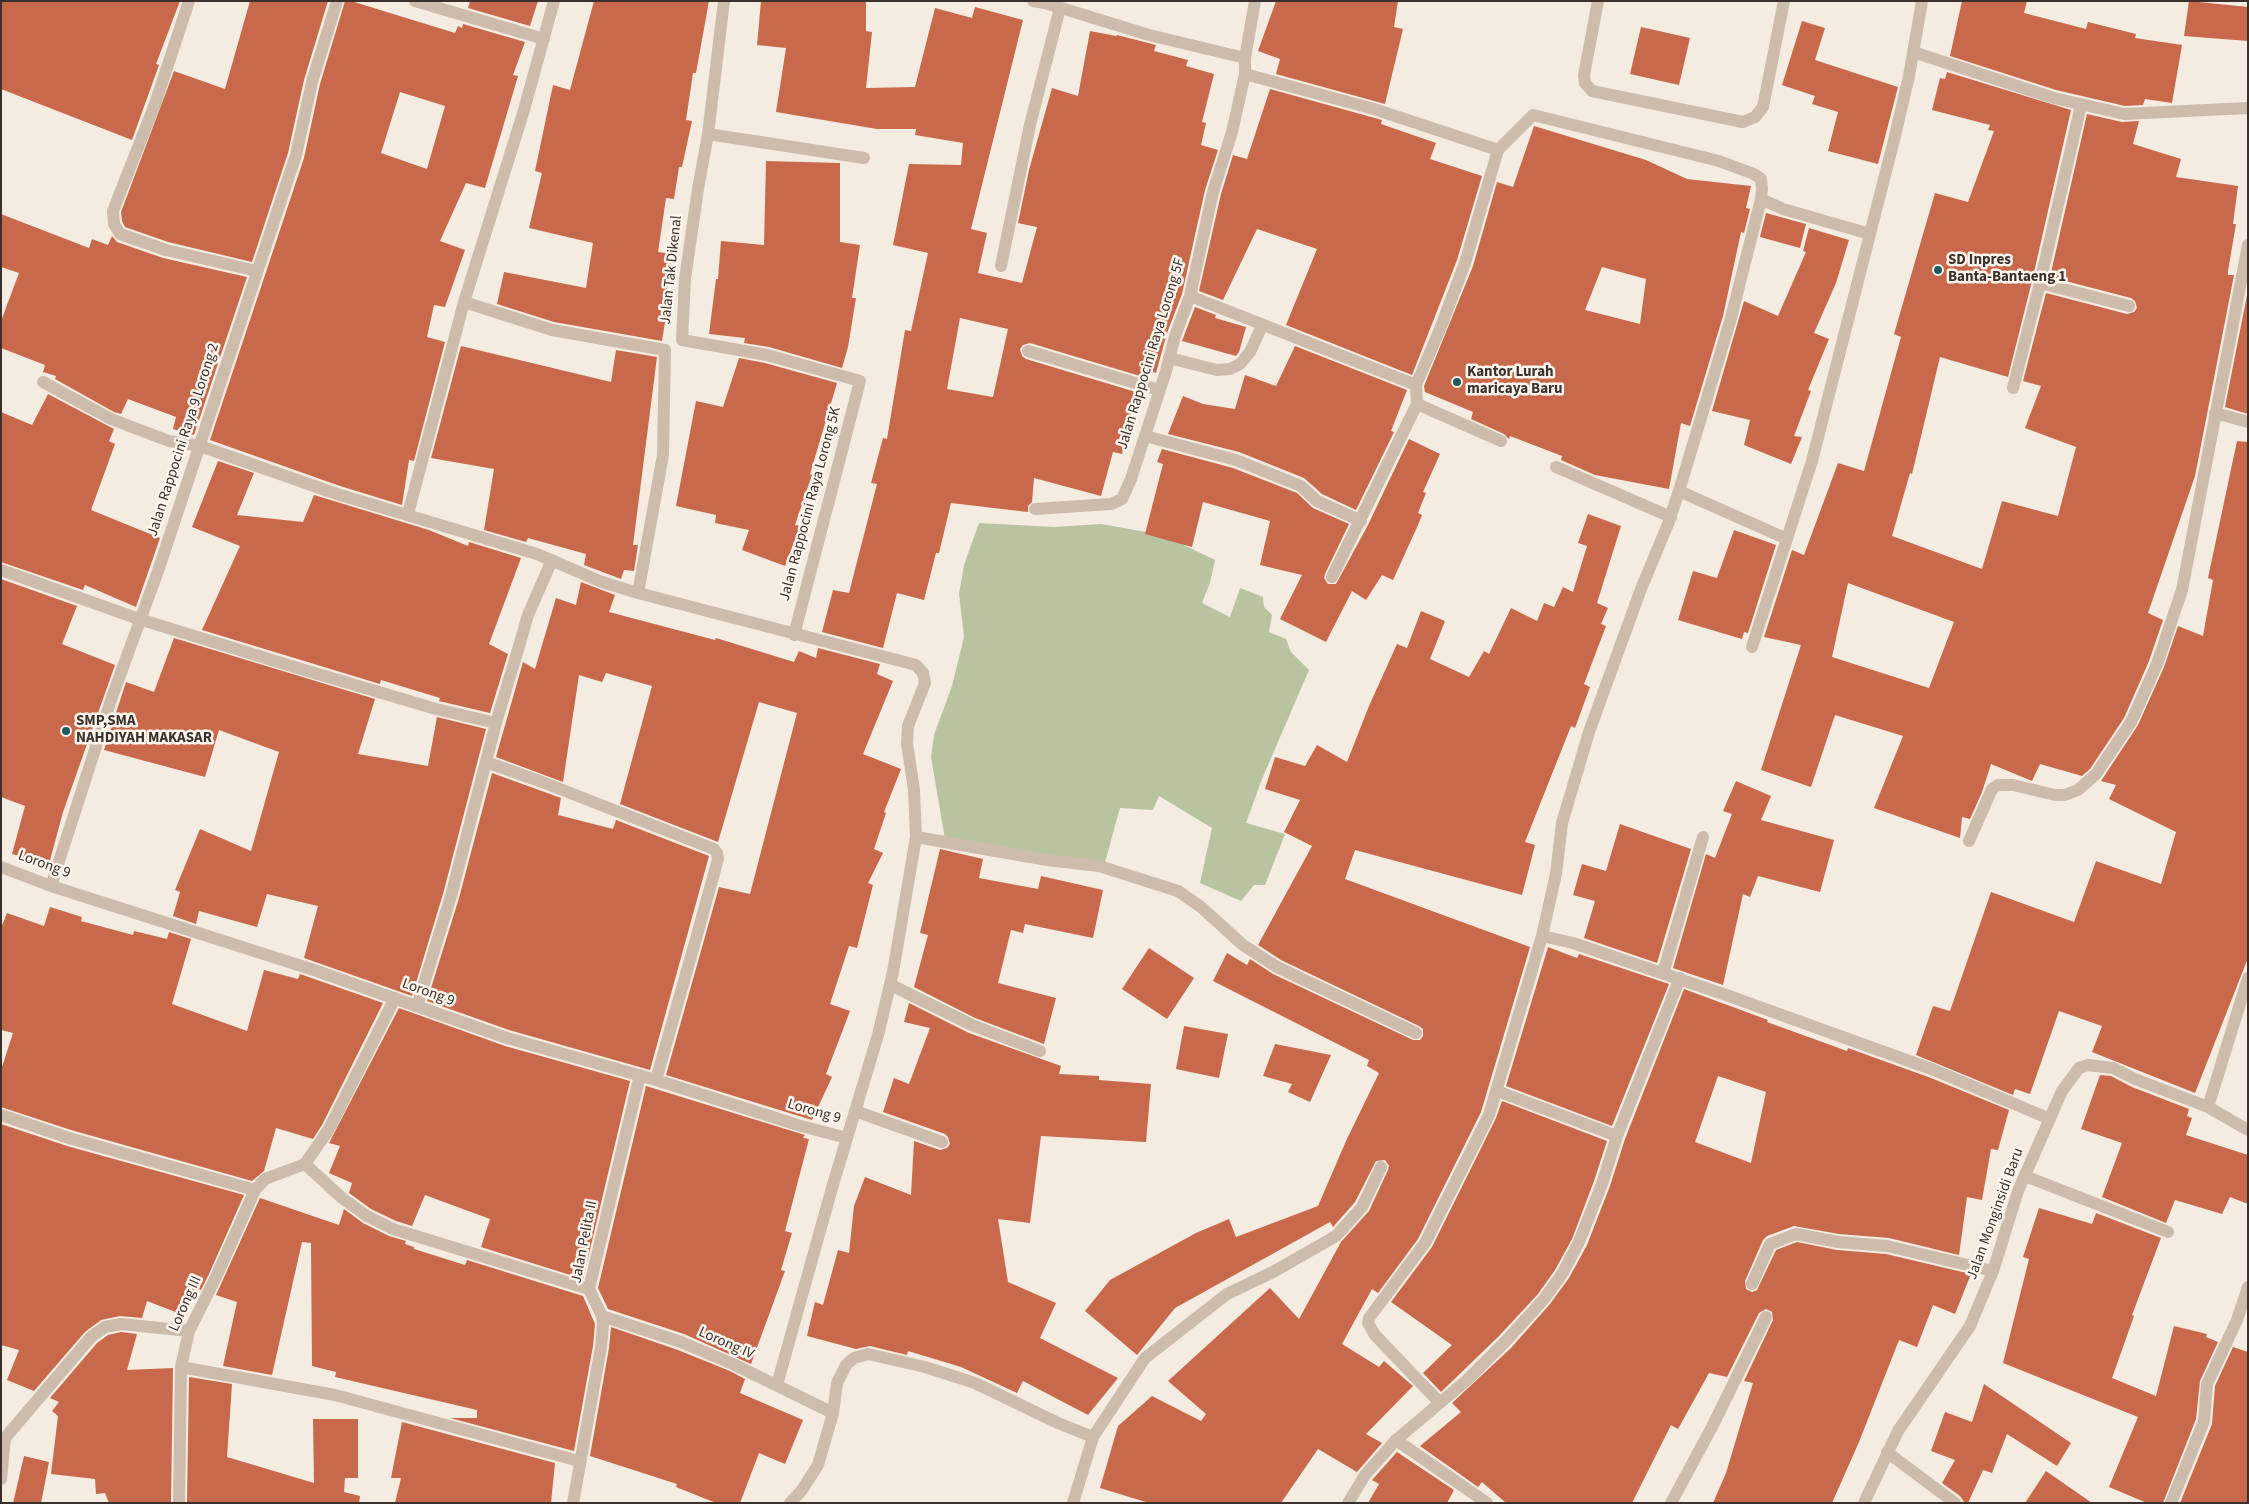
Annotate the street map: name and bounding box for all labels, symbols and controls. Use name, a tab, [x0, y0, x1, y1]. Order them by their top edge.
street label: Jalan Tak Dikenal	[657, 215, 687, 325]
place label: SD Inpres Banta-Bantaeng 1	[1948, 252, 2066, 287]
street label: Jalan Rappocini Raya Lorong 5F	[1114, 256, 1190, 452]
marker: SD Inpres Banta-Bantaeng 1	[1932, 264, 1944, 276]
street label: Jalan Rappocini Raya 9 Lorong 2	[144, 341, 224, 539]
place label: Kantor Lurah maricaya Baru	[1467, 364, 1563, 399]
marker: Kantor Lurah maricaya Baru	[1451, 376, 1463, 388]
street label: Jalan Rappocini Raya Lorong 5K	[776, 405, 846, 603]
place label: SMP,SMA NAHDIYAH MAKASAR	[76, 713, 212, 748]
marker: SMP,SMA NAHDIYAH MAKASAR	[60, 725, 72, 737]
street label: Lorong 9	[15, 847, 73, 883]
street label: Lorong 9	[399, 975, 457, 1011]
street label: Lorong 9	[785, 1096, 843, 1128]
street label: Jalan Monginsidi Baru	[1964, 1146, 2028, 1282]
street label: Jalan Pelita II	[568, 1199, 602, 1285]
street label: Lorong III	[166, 1273, 206, 1335]
street label: Lorong IV	[695, 1324, 757, 1364]

